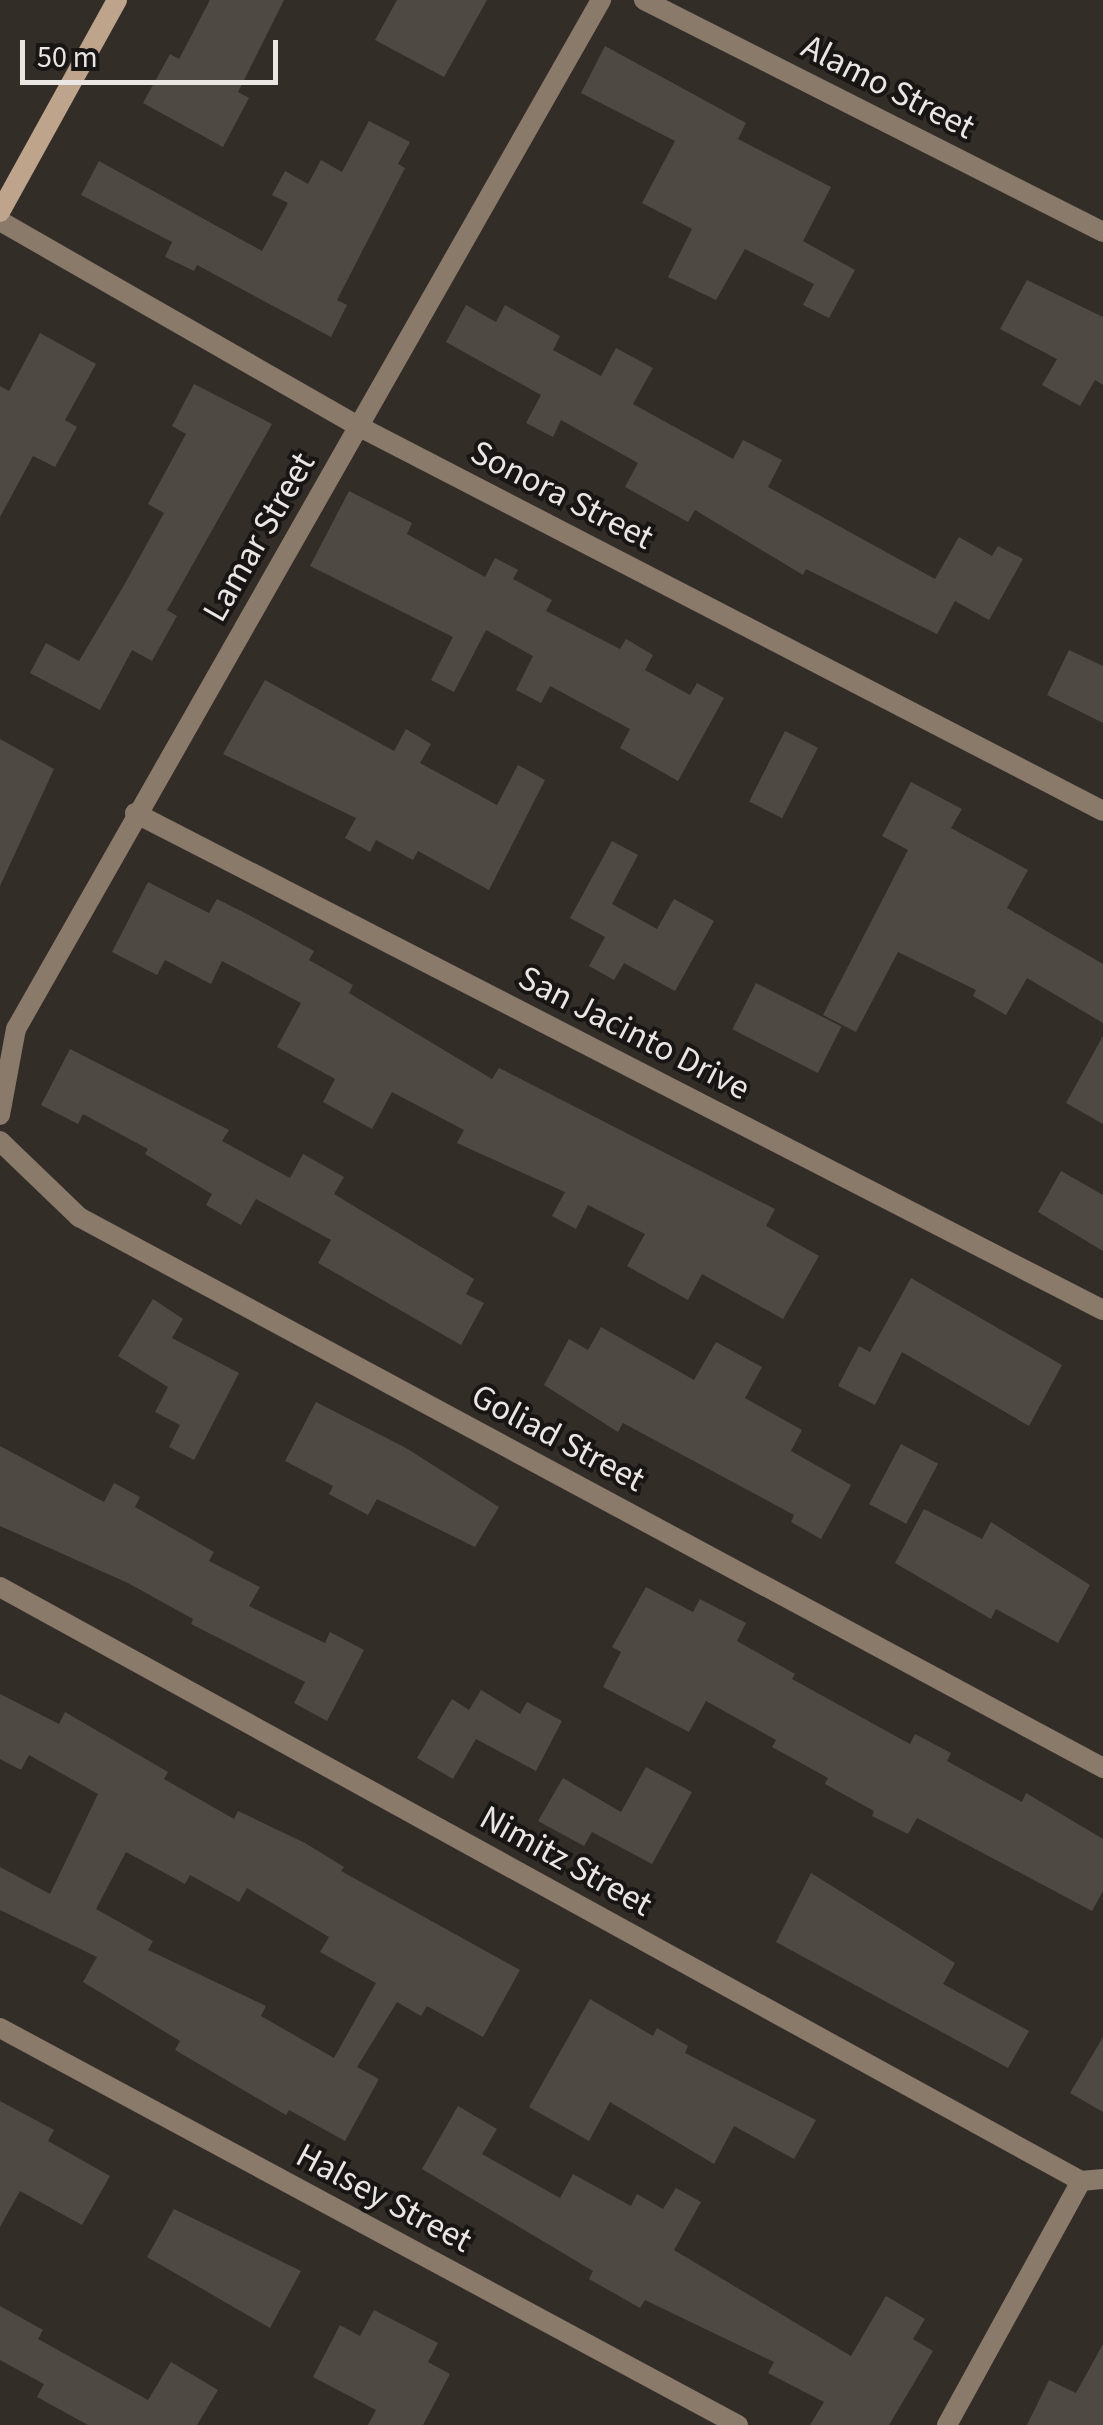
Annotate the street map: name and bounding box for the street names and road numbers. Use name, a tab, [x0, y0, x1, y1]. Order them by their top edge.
street label: Alamo Street	[795, 26, 981, 148]
street label: Sonora Street	[464, 431, 660, 559]
street label: Lamar Street	[194, 445, 324, 629]
street label: San Jacinto Drive	[511, 957, 757, 1109]
street label: Goliad Street	[464, 1375, 652, 1501]
street label: Nimitz Street	[473, 1797, 659, 1925]
street label: Halsey Street	[289, 2134, 479, 2262]

